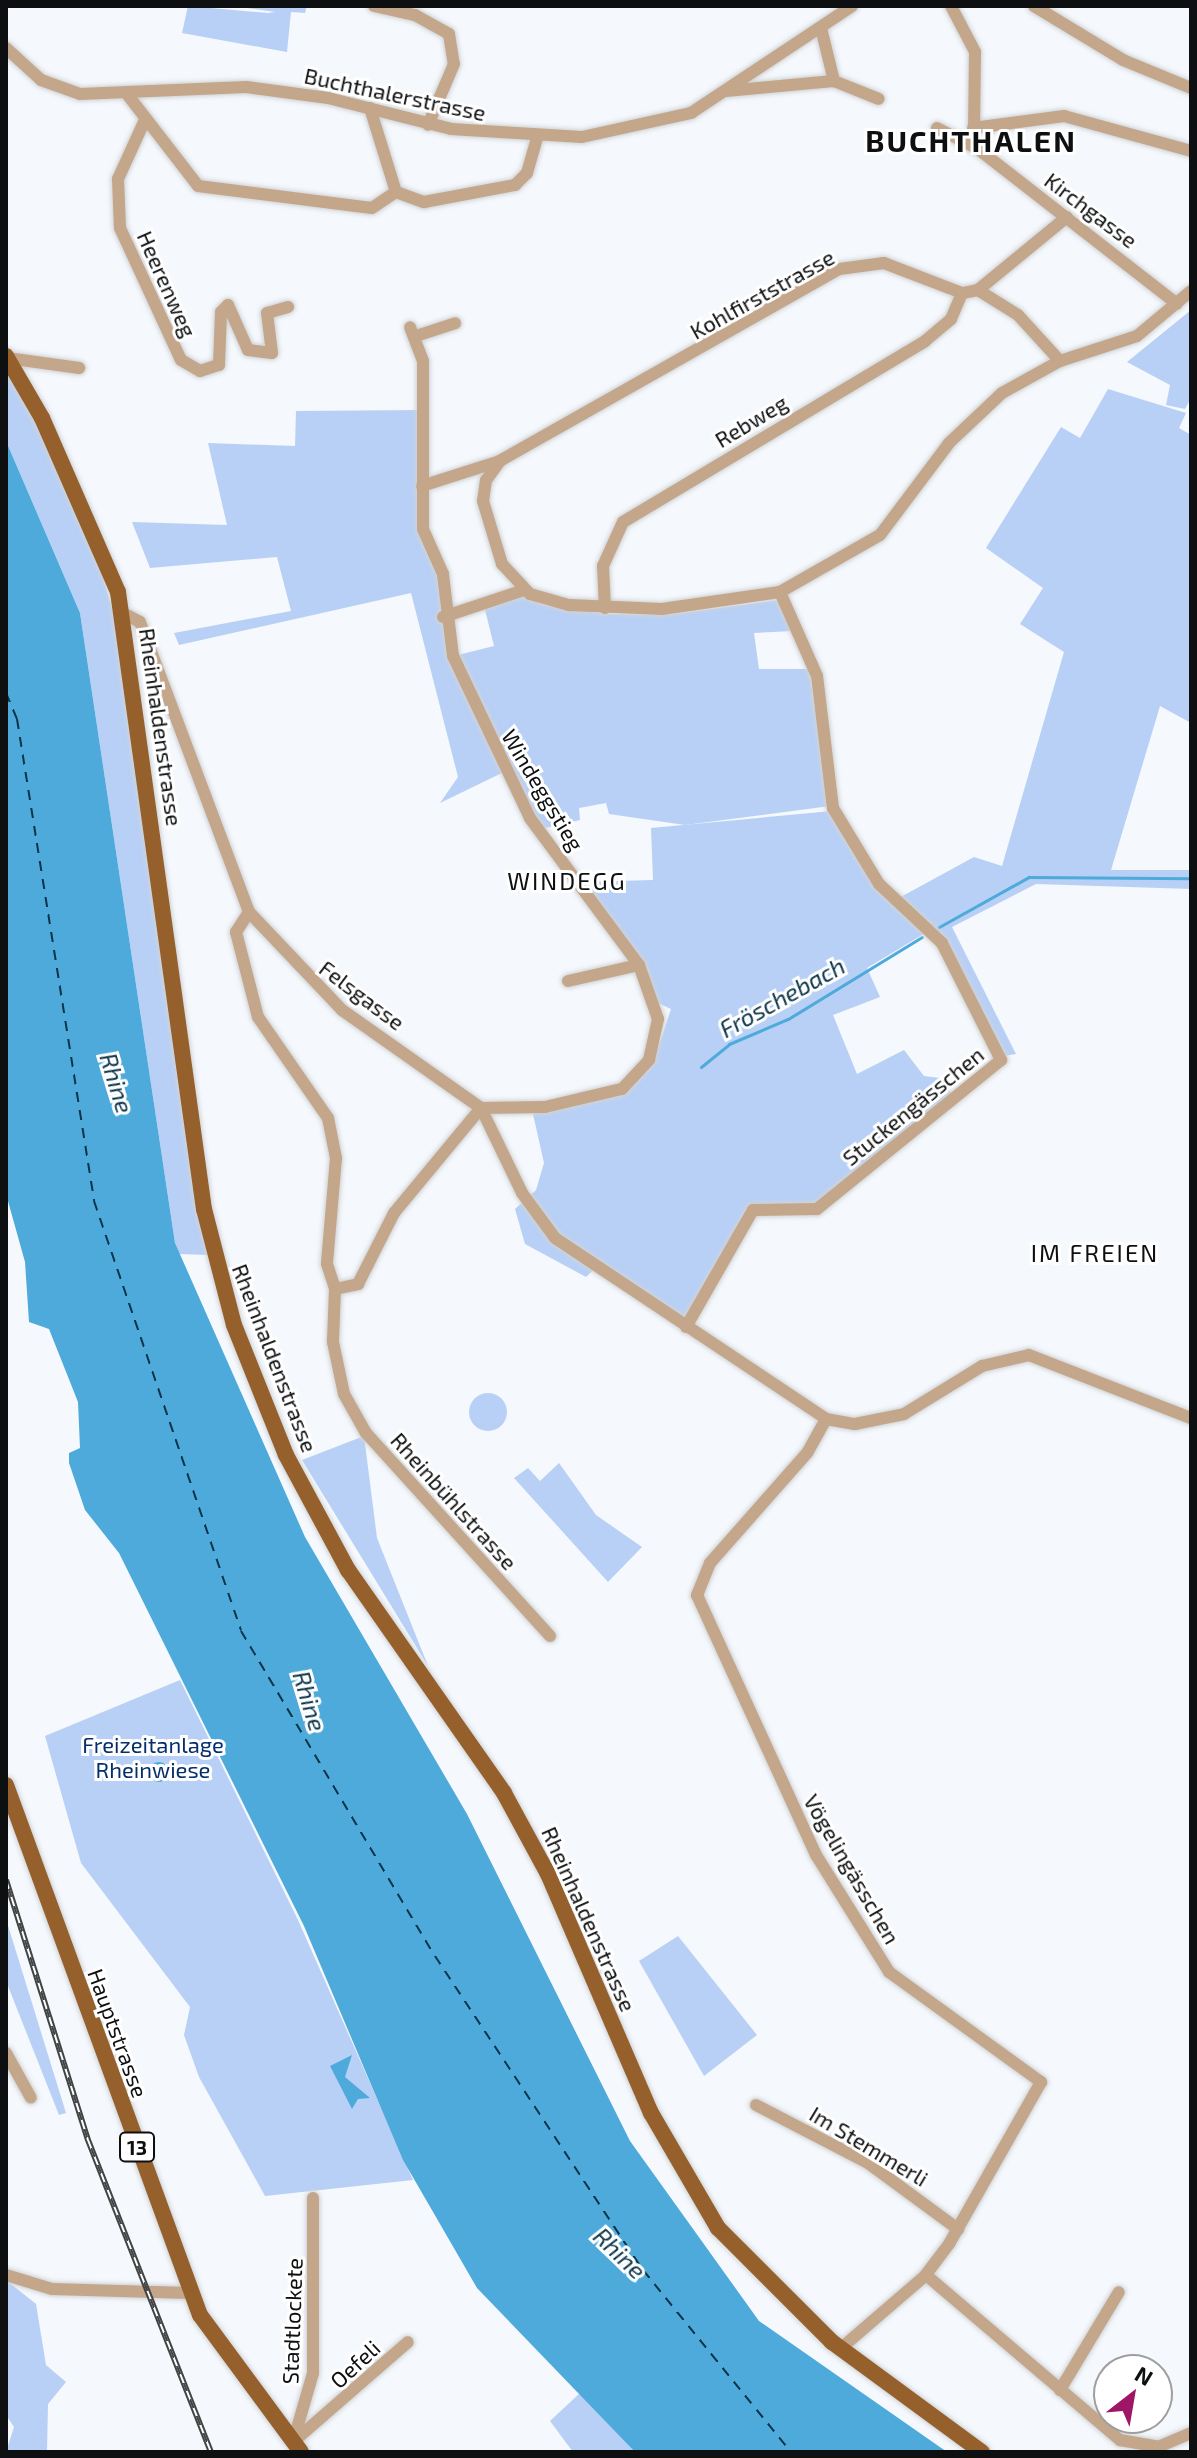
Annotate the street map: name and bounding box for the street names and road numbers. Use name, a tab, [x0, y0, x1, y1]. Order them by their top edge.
street label: Buchthalerstrasse	[302, 62, 488, 126]
street label: Kirchgasse	[1040, 167, 1142, 253]
street label: Heerenweg	[132, 227, 202, 341]
street label: Kohlfirststrasse	[685, 243, 839, 345]
street label: Rebweg	[710, 389, 792, 453]
street label: Rheinhaldenstrasse	[134, 626, 188, 828]
street label: Windeggstieg	[496, 724, 590, 856]
street label: Felsgasse	[314, 955, 410, 1035]
street label: Stuckengässchen	[837, 1041, 989, 1171]
street label: Rheinhaldenstrasse	[227, 1260, 323, 1456]
street label: Rheinbühlstrasse	[385, 1427, 523, 1575]
street label: Vögelingässchen	[798, 1789, 906, 1949]
street label: Rheinhaldenstrasse	[536, 1822, 642, 2016]
street label: Hauptstrasse	[82, 1965, 154, 2101]
street label: Im Stemmerli	[805, 2100, 933, 2192]
road number: 13	[119, 2131, 155, 2163]
street label: Stadtlockete	[277, 2257, 307, 2385]
street label: Oefeli	[325, 2334, 385, 2394]

